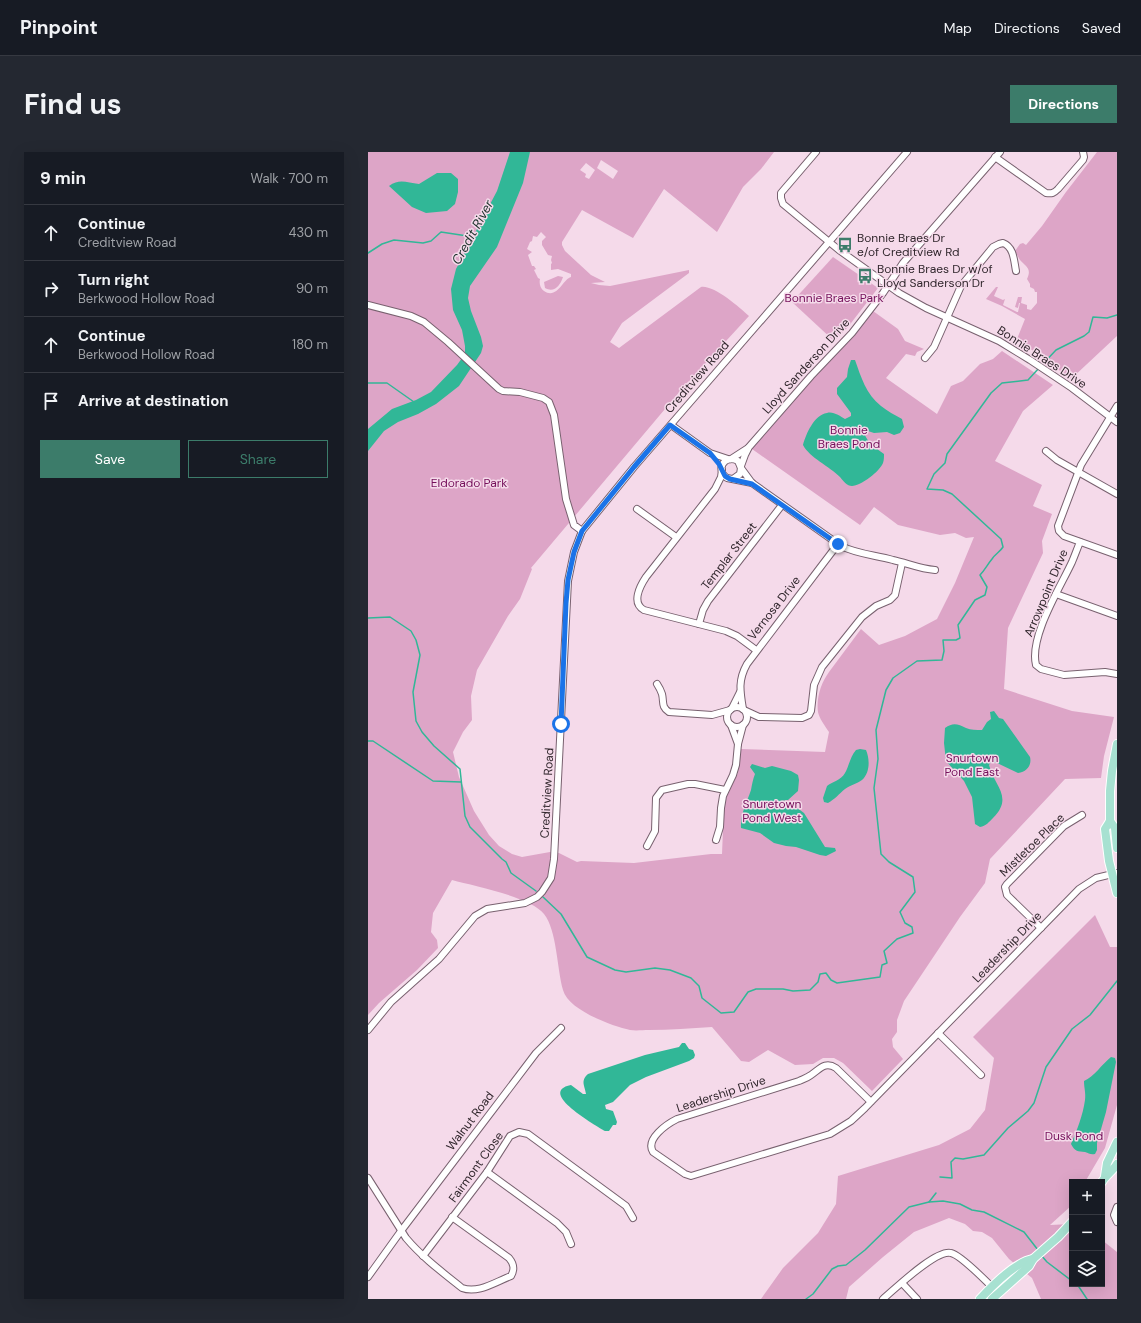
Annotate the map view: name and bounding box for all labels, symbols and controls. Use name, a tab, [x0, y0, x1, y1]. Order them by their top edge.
text: Pinpoint	[20, 15, 98, 40]
text: Map	[944, 19, 972, 37]
text: Directions	[994, 19, 1060, 37]
text: Saved	[1082, 19, 1121, 37]
button: Directions	[1010, 85, 1117, 123]
text: Find us	[24, 86, 122, 123]
text: 9 min	[40, 167, 86, 189]
text: Walk · 700 m	[250, 170, 328, 187]
water label: Credit River	[448, 196, 498, 268]
text: Continue	[78, 214, 146, 234]
icon: ahead	[40, 222, 62, 244]
text: 430 m	[288, 224, 328, 241]
place label: Bonnie Braes Dr e/of Creditview Rd	[857, 230, 960, 260]
text: Creditview Road	[78, 234, 176, 251]
bus stop icon: Bonnie Braes Dr e/of Creditview Rd	[836, 236, 854, 254]
place label: Bonnie Braes Dr w/of Lloyd Sanderson Dr	[877, 261, 993, 291]
bus stop icon: Bonnie Braes Dr w/of Lloyd Sanderson Dr	[856, 267, 874, 285]
text: Turn right	[78, 270, 149, 290]
icon: right	[40, 278, 62, 300]
text: 90 m	[296, 280, 328, 297]
text: Berkwood Hollow Road	[78, 290, 215, 307]
park label: Bonnie Braes Park	[785, 290, 883, 306]
street label: Lloyd Sanderson Drive	[759, 315, 853, 417]
street label: Bonnie Braes Drive	[994, 322, 1090, 392]
text: Continue	[78, 326, 146, 346]
icon: ahead	[40, 334, 62, 356]
text: 180 m	[292, 336, 328, 353]
street label: Creditview Road	[661, 337, 733, 417]
text: Berkwood Hollow Road	[78, 346, 215, 363]
icon: arrive	[40, 390, 62, 412]
text: Arrive at destination	[78, 391, 229, 411]
park label: Bonnie Braes Pond	[818, 422, 880, 452]
button: Save	[40, 440, 180, 478]
button: Share	[188, 440, 328, 478]
park label: Eldorado Park	[431, 475, 507, 491]
street label: Templar Street	[698, 519, 761, 593]
route end	[829, 535, 847, 553]
street label: Arrowpoint Drive	[1020, 547, 1072, 639]
street label: Vernosa Drive	[744, 573, 804, 643]
route start	[552, 715, 570, 733]
street label: Creditview Road	[537, 747, 557, 839]
park label: Snurtown Pond East	[944, 750, 1000, 780]
park label: Snuretown Pond West	[742, 796, 802, 826]
street label: Mistletoe Place	[996, 810, 1068, 880]
street label: Leadership Drive	[969, 908, 1045, 986]
street label: Leadership Drive	[674, 1072, 768, 1116]
street label: Walnut Road	[443, 1088, 497, 1154]
street label: Fairmont Close	[445, 1128, 507, 1206]
park label: Dusk Pond	[1045, 1128, 1103, 1144]
map controls	[1069, 1179, 1105, 1287]
button: +	[1069, 1179, 1105, 1215]
button: −	[1069, 1215, 1105, 1251]
button: layers	[1069, 1251, 1105, 1287]

